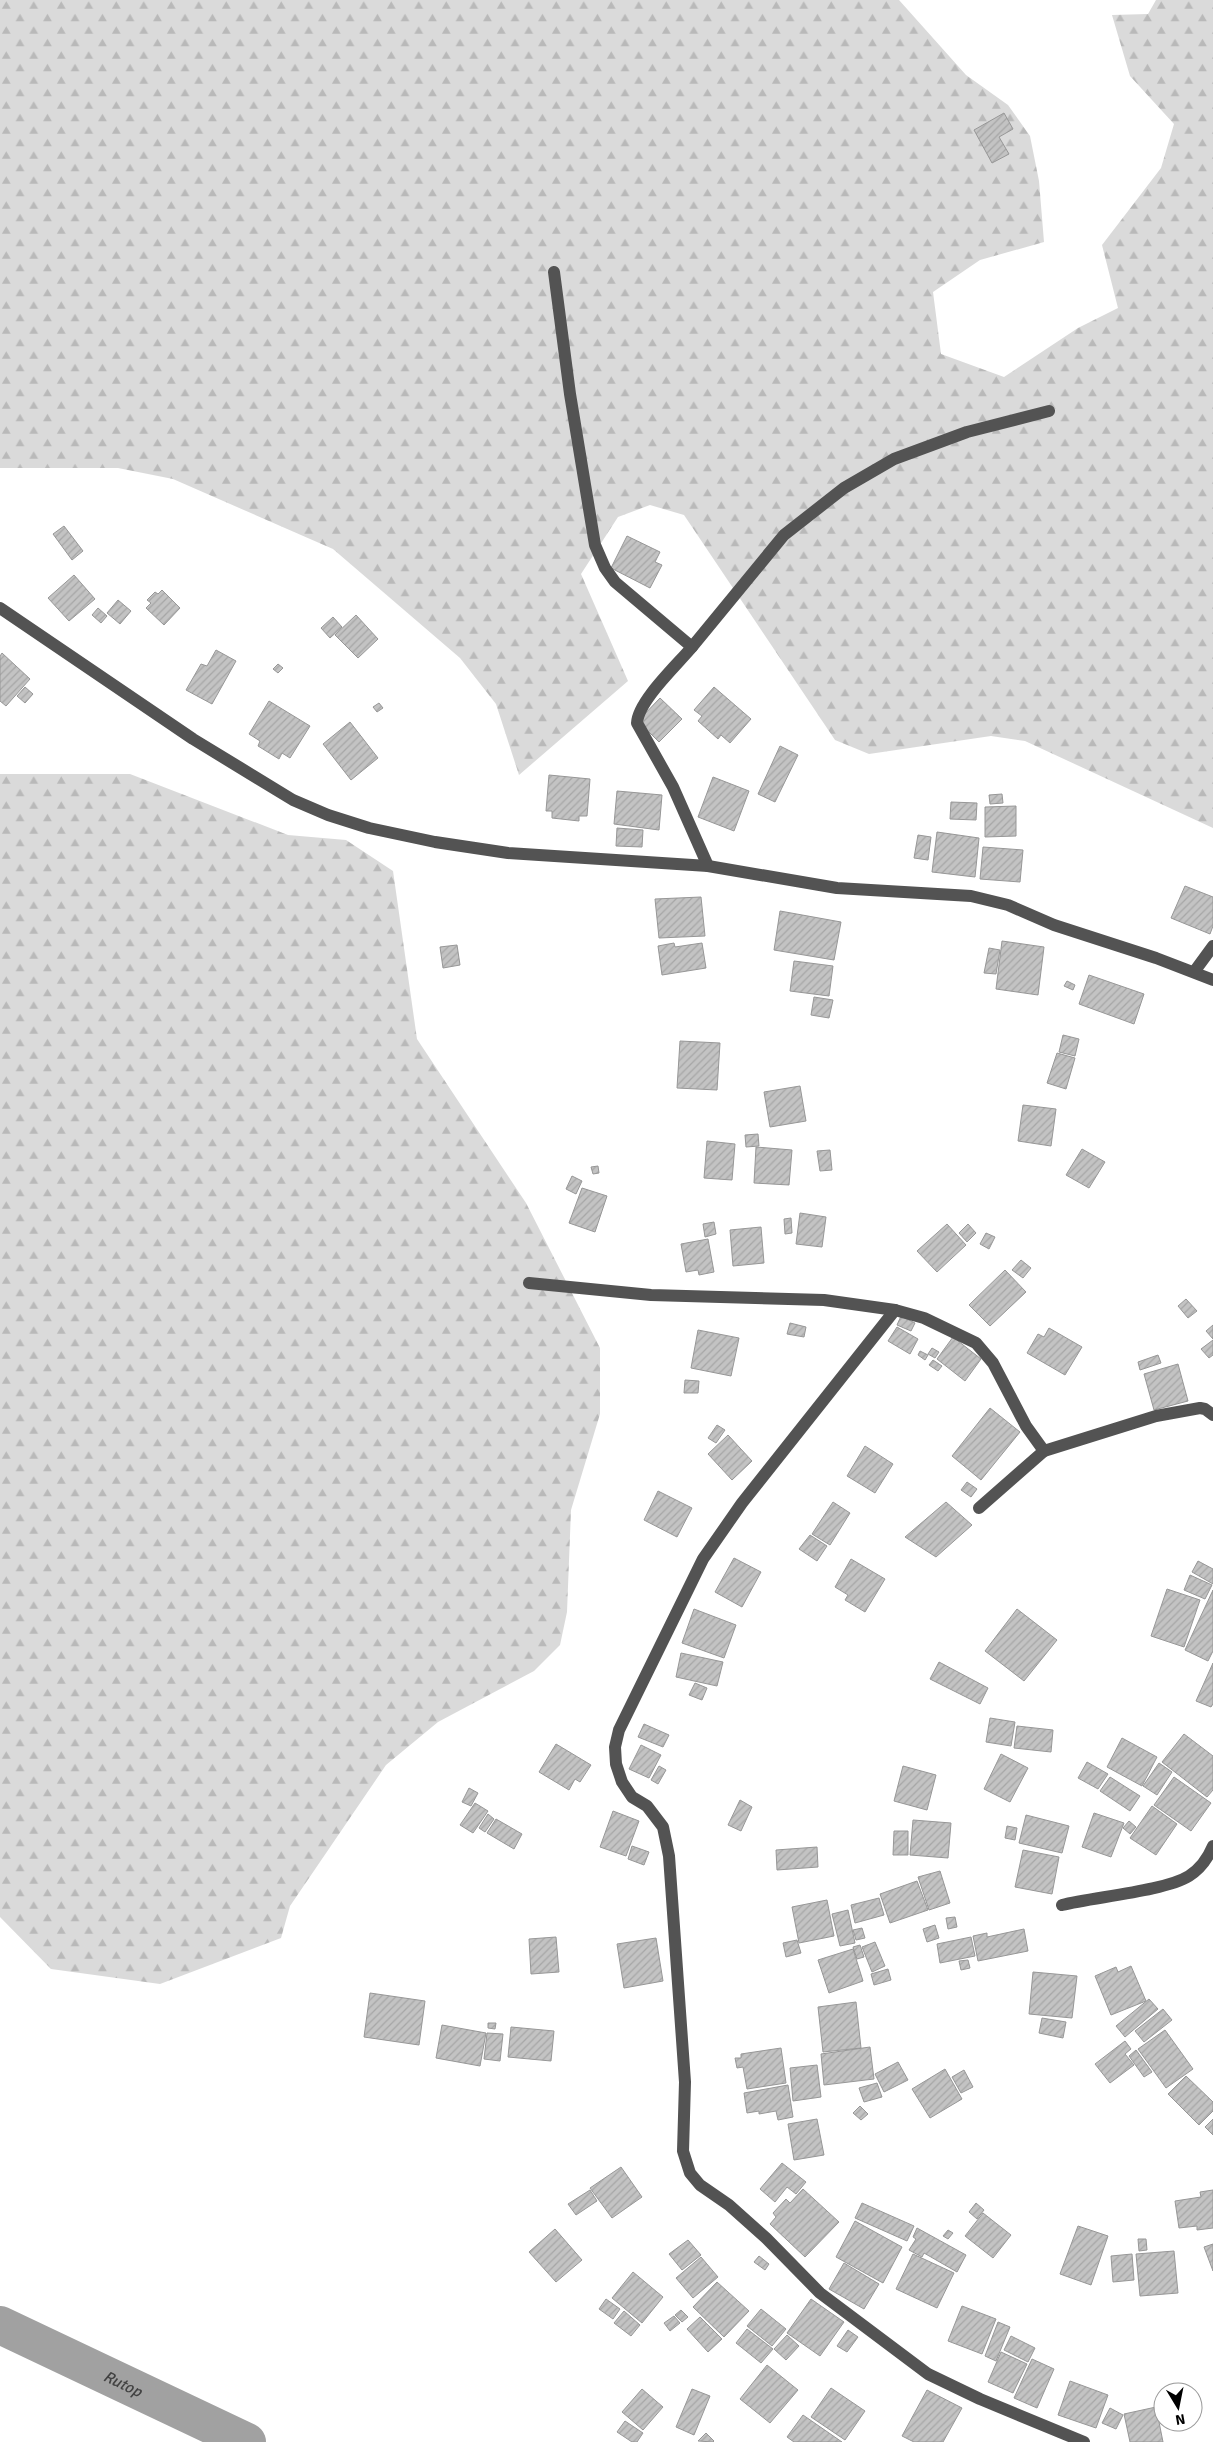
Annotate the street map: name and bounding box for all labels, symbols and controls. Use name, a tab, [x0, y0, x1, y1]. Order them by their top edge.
water label: Rutop	[100, 2366, 146, 2402]
north arrow	[1153, 2382, 1203, 2432]
text: N	[1174, 2410, 1186, 2429]

